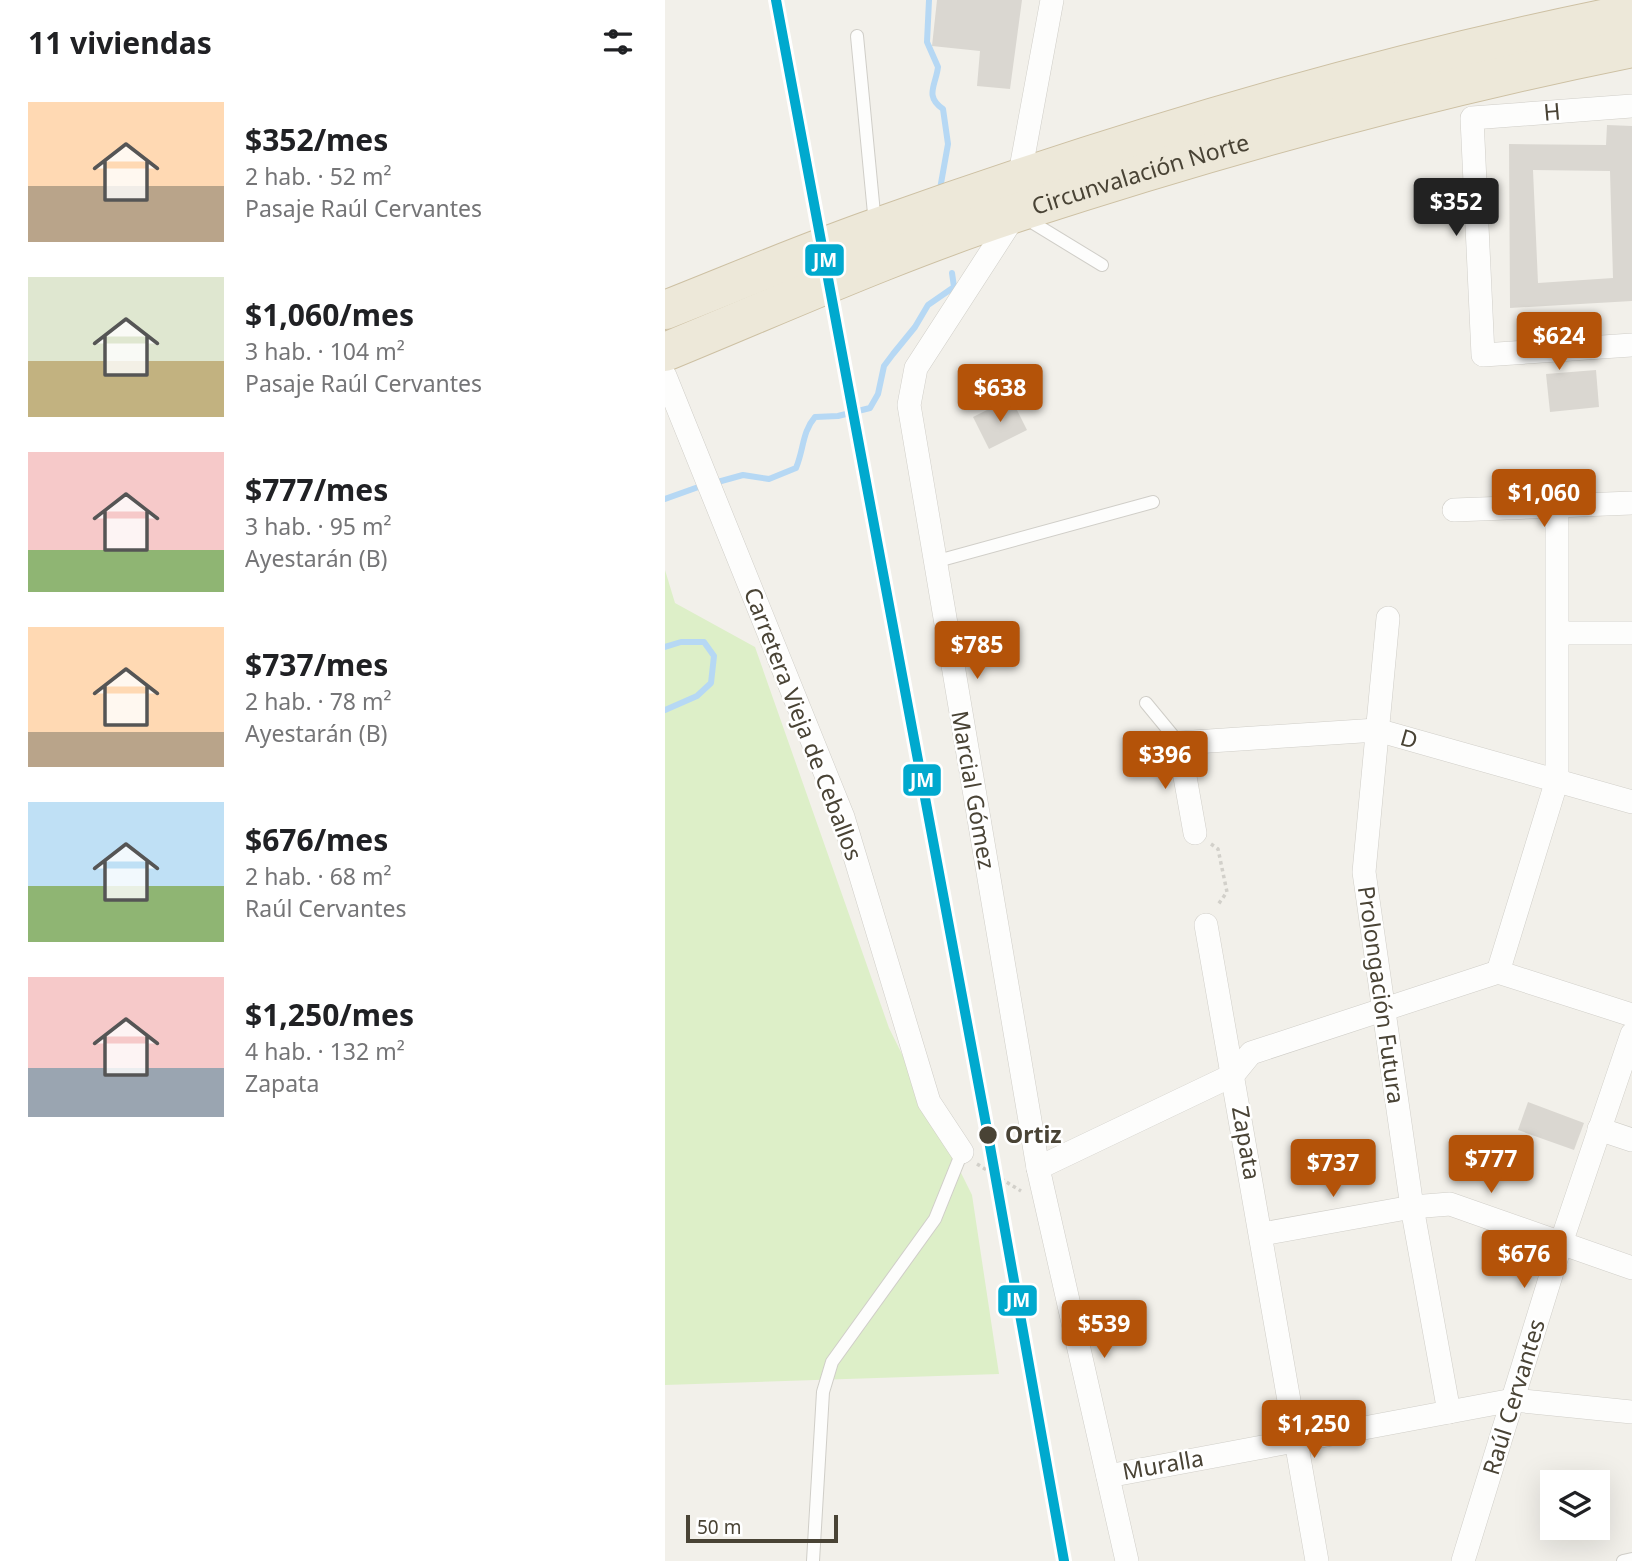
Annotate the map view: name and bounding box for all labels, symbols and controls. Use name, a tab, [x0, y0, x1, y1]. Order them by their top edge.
text: 11 viviendas	[28, 22, 212, 63]
icon: filters	[599, 23, 637, 61]
street label: H	[1542, 94, 1562, 128]
text: $352/mes	[245, 119, 388, 160]
street label: Circunvalación Norte	[1027, 125, 1253, 222]
icon: home	[84, 130, 168, 214]
text: 2 hab. · 52 m²	[245, 160, 392, 192]
pin: $352	[1415, 178, 1497, 238]
text: $352	[1430, 185, 1482, 217]
text: Pasaje Raúl Cervantes	[245, 192, 482, 224]
line badge: JM	[804, 243, 845, 277]
text: JM	[811, 247, 837, 273]
text: $1,060/mes	[245, 294, 414, 335]
icon: home	[84, 305, 168, 389]
pin: $624	[1518, 312, 1600, 372]
text: $624	[1533, 319, 1585, 351]
text: 3 hab. · 104 m²	[245, 335, 405, 367]
pin: $638	[959, 364, 1041, 424]
text: Pasaje Raúl Cervantes	[245, 367, 482, 399]
text: $638	[974, 371, 1026, 403]
text: $777/mes	[245, 469, 388, 510]
pin: $1,060	[1487, 470, 1601, 529]
text: $1,060	[1508, 476, 1580, 508]
icon: home	[84, 480, 168, 564]
text: 3 hab. · 95 m²	[245, 510, 392, 542]
text: Ayestarán (B)	[245, 542, 388, 574]
street label: Carretera Vieja de Ceballos	[737, 582, 871, 865]
pin: $785	[936, 622, 1018, 681]
text: $785	[951, 628, 1003, 660]
text: $737/mes	[245, 644, 388, 685]
icon: home	[84, 655, 168, 739]
text: 2 hab. · 78 m²	[245, 685, 392, 717]
street label: Marcial Gómez	[944, 708, 1004, 872]
text: Ayestarán (B)	[245, 717, 388, 749]
street label: D	[1397, 720, 1422, 756]
pin: $396	[1124, 732, 1206, 791]
text: $396	[1139, 738, 1191, 770]
line badge: JM	[902, 763, 942, 797]
text: JM	[908, 767, 934, 793]
text: $676/mes	[245, 819, 388, 860]
icon: home	[84, 830, 168, 914]
text: 2 hab. · 68 m²	[245, 860, 392, 892]
street label: Prolongación Futura	[1351, 884, 1413, 1106]
text: Raúl Cervantes	[245, 892, 406, 924]
text: $1,250/mes	[245, 994, 414, 1035]
icon: home	[84, 1005, 168, 1089]
text: 4 hab. · 132 m²	[245, 1035, 405, 1067]
text: Zapata	[245, 1067, 319, 1099]
street label: Zapata	[1225, 1103, 1269, 1182]
place label: Ortiz	[1005, 1118, 1062, 1150]
marker: Ortiz	[977, 1124, 999, 1146]
pin: $777	[1450, 1136, 1532, 1195]
pin: $737	[1292, 1140, 1374, 1199]
text: $777	[1465, 1142, 1517, 1174]
text: $737	[1307, 1146, 1359, 1178]
pin: $676	[1483, 1230, 1565, 1290]
text: $676	[1498, 1237, 1550, 1269]
line badge: JM	[997, 1284, 1038, 1317]
text: JM	[1004, 1287, 1030, 1313]
pin: $539	[1063, 1300, 1145, 1360]
text: $539	[1078, 1307, 1130, 1339]
street label: Raúl Cervantes	[1474, 1315, 1552, 1479]
pin: $1,250	[1257, 1400, 1371, 1460]
text: $1,250	[1278, 1407, 1350, 1439]
street label: Muralla	[1120, 1441, 1206, 1487]
map controls	[1540, 1470, 1610, 1540]
button: layers	[1540, 1470, 1610, 1540]
scale bar	[686, 1512, 838, 1544]
text: 50 m	[697, 1514, 741, 1540]

